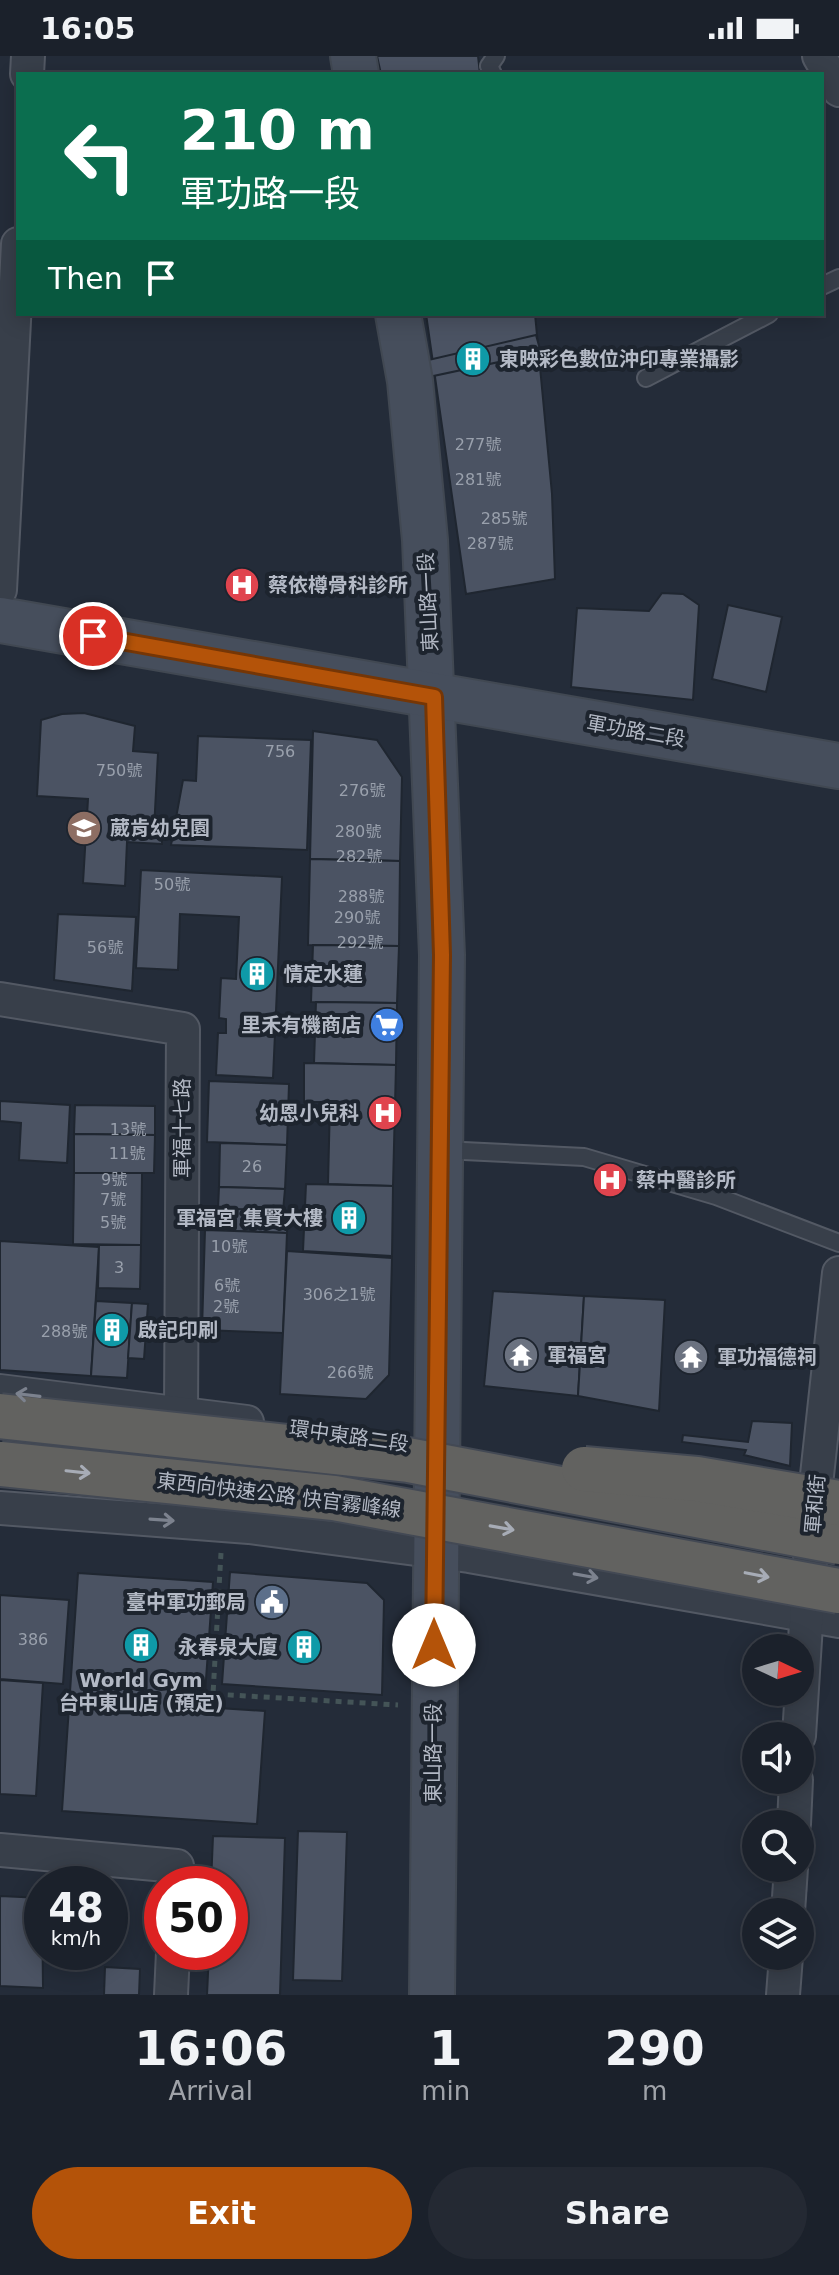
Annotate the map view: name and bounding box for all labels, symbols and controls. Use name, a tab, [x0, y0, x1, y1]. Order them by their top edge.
text: 16:05	[40, 11, 136, 46]
text: 210 m	[180, 97, 375, 162]
icon: left	[48, 104, 152, 208]
text: 軍功路一段	[180, 173, 360, 214]
icon: arrive	[139, 256, 183, 300]
text: Then	[48, 261, 123, 296]
building icon: 東映彩色數位沖印專業攝影	[454, 340, 492, 378]
place label: 東映彩色數位沖印專業攝影	[499, 347, 739, 371]
house number: 277號	[455, 435, 501, 454]
house number: 281號	[455, 470, 501, 489]
house number: 285號	[481, 509, 527, 528]
house number: 287號	[467, 534, 513, 553]
street label: 東山路一段	[413, 551, 443, 653]
hospital icon: 蔡依樽骨科診所	[223, 566, 261, 604]
place label: 蔡依樽骨科診所	[268, 573, 408, 597]
pin	[59, 602, 127, 670]
icon: arrive	[71, 614, 115, 658]
street label: 軍功路二段	[585, 710, 687, 752]
house number: 756	[265, 742, 295, 761]
house number: 750號	[96, 761, 142, 780]
house number: 276號	[339, 781, 385, 800]
school or university icon: 葳肯幼兒園	[65, 809, 103, 847]
place label: 葳肯幼兒園	[110, 816, 210, 840]
house number: 280號	[335, 822, 381, 841]
house number: 282號	[336, 847, 382, 866]
house number: 50號	[154, 875, 190, 894]
house number: 288號	[338, 887, 384, 906]
house number: 290號	[334, 908, 380, 927]
house number: 292號	[337, 933, 383, 952]
house number: 56號	[87, 938, 123, 957]
building icon: 情定水蓮	[238, 955, 276, 993]
place label: 情定水蓮	[283, 962, 363, 986]
supermarket icon: 里禾有機商店	[368, 1006, 406, 1044]
place label: 里禾有機商店	[241, 1013, 361, 1037]
street label: 軍福十七路	[170, 1078, 194, 1178]
hospital icon: 幼恩小兒科	[366, 1094, 404, 1132]
place label: 幼恩小兒科	[259, 1101, 359, 1125]
house number: 13號	[110, 1120, 146, 1139]
house number: 11號	[109, 1144, 145, 1163]
house number: 26	[242, 1157, 262, 1176]
hospital icon: 蔡中醫診所	[591, 1161, 629, 1199]
place label: 蔡中醫診所	[636, 1168, 736, 1192]
house number: 9號	[101, 1170, 127, 1189]
house number: 7號	[100, 1190, 126, 1209]
building icon: 軍福宮 集賢大樓	[330, 1199, 368, 1237]
place label: 軍福宮 集賢大樓	[176, 1206, 323, 1230]
house number: 5號	[100, 1213, 126, 1232]
house number: 10號	[211, 1237, 247, 1256]
house number: 3	[114, 1258, 124, 1277]
house number: 6號	[214, 1276, 240, 1295]
house number: 306之1號	[303, 1285, 375, 1304]
house number: 2號	[213, 1297, 239, 1316]
building icon: 啟記印刷	[93, 1311, 131, 1349]
place label: 啟記印刷	[138, 1318, 218, 1342]
house number: 288號	[41, 1322, 87, 1341]
temple icon: 軍福宮	[502, 1336, 540, 1374]
temple icon: 軍功福德祠	[672, 1338, 710, 1376]
place label: 軍福宮	[547, 1343, 607, 1367]
place label: 軍功福德祠	[717, 1345, 817, 1369]
house number: 266號	[327, 1363, 373, 1382]
one-way arrow	[15, 1387, 42, 1402]
street label: 環中東路二段	[288, 1416, 410, 1456]
one-way arrow	[64, 1464, 91, 1479]
street label: 東西向快速公路 快官霧峰線	[155, 1468, 403, 1522]
street label: 軍和街	[800, 1473, 830, 1535]
one-way arrow	[148, 1513, 175, 1528]
one-way arrow	[488, 1521, 514, 1536]
one-way arrow	[744, 1569, 769, 1584]
one-way arrow	[572, 1570, 598, 1585]
public building icon: 臺中軍功郵局	[253, 1583, 291, 1621]
place label: 臺中軍功郵局	[126, 1590, 246, 1614]
position arrow	[392, 1603, 476, 1687]
building icon: World Gym 台中東山店 (預定)	[122, 1626, 160, 1664]
building icon: 永春泉大廈	[285, 1628, 323, 1666]
house number: 386	[18, 1630, 48, 1649]
north arrow	[742, 1634, 814, 1706]
map controls	[742, 1634, 814, 1970]
place label: 永春泉大廈	[178, 1635, 278, 1659]
place label: World Gym 台中東山店 (預定)	[58, 1668, 224, 1715]
street label: 東山路一段	[421, 1703, 445, 1803]
button: sound	[742, 1722, 814, 1794]
button: search	[742, 1810, 814, 1882]
speed limit sign: 50	[144, 1866, 248, 1970]
text: 48	[48, 1885, 104, 1931]
button: layers	[742, 1898, 814, 1970]
text: km/h	[51, 1926, 101, 1950]
text: 16:06	[134, 2020, 287, 2076]
text: 1	[429, 2020, 462, 2076]
text: 290	[605, 2020, 705, 2076]
text: Arrival	[168, 2076, 253, 2106]
text: min	[421, 2076, 470, 2106]
text: m	[642, 2076, 667, 2106]
button: Exit	[32, 2167, 412, 2259]
button: Share	[428, 2167, 807, 2259]

